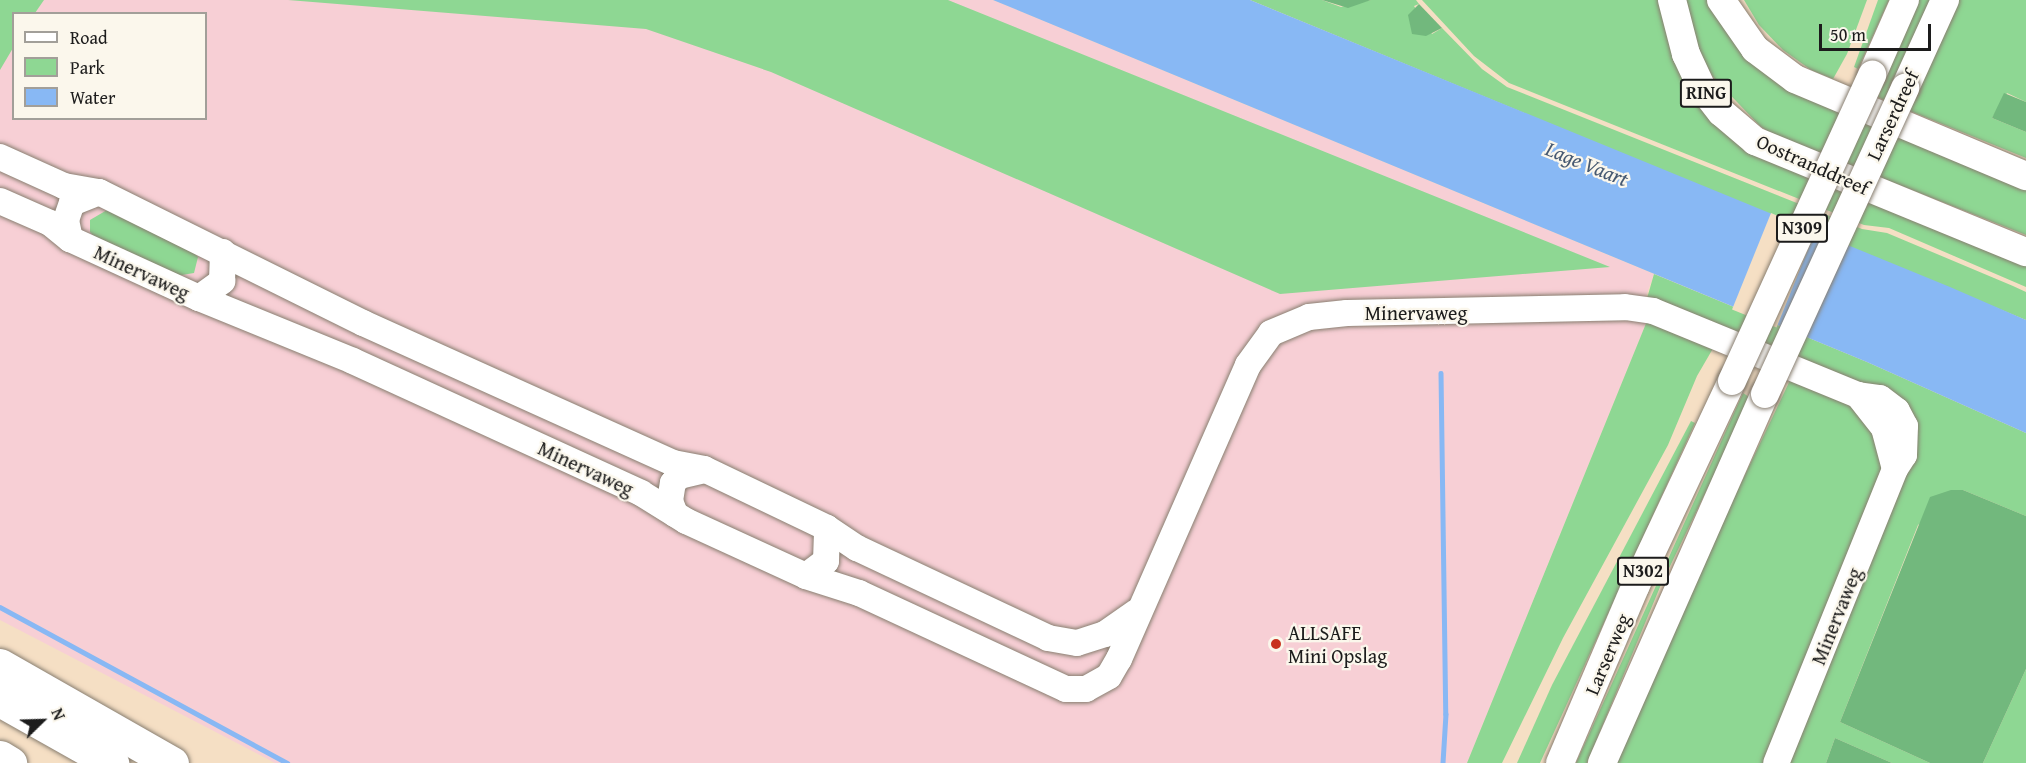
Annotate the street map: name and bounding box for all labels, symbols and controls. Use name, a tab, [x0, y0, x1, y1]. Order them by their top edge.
legend	[12, 12, 207, 120]
scale bar	[1822, 12, 1934, 50]
text: 50 m	[1830, 21, 1866, 48]
text: Road	[70, 24, 108, 51]
text: Park	[70, 54, 105, 81]
street label: Larserdreef	[1861, 66, 1923, 164]
road number: RING	[1679, 78, 1733, 108]
text: Water	[70, 84, 115, 111]
street label: Oostranddreef	[1753, 129, 1873, 199]
water label: Lage Vaart	[1542, 136, 1632, 192]
road number: N309	[1775, 213, 1829, 243]
street label: Minervaweg	[90, 239, 194, 305]
street label: Minervaweg	[1365, 300, 1467, 324]
street label: Minervaweg	[534, 435, 638, 501]
road number: N302	[1616, 556, 1670, 586]
street label: Minervaweg	[1806, 564, 1866, 668]
street label: Larserweg	[1579, 610, 1635, 698]
place label: ALLSAFE Mini Opslag	[1288, 620, 1387, 667]
marker: ALLSAFE Mini Opslag	[1269, 637, 1283, 651]
north arrow	[12, 691, 72, 751]
text: N	[45, 704, 72, 724]

